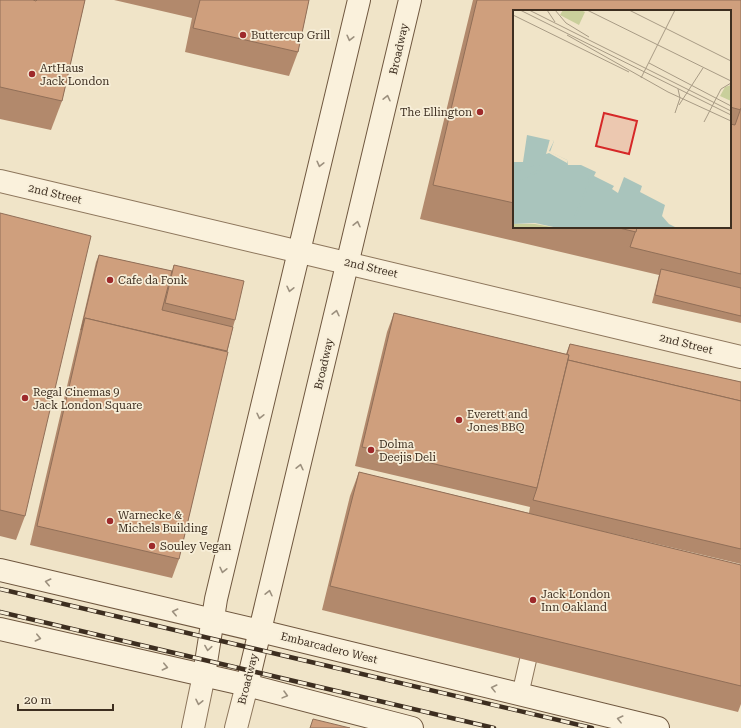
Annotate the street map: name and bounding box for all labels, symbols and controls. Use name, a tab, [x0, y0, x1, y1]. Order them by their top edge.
inset map	[513, 10, 731, 228]
street label: Broadway	[387, 22, 411, 76]
place label: Buttercup Grill	[251, 29, 331, 42]
marker: Buttercup Grill	[238, 30, 248, 40]
one-way arrow	[347, 35, 355, 41]
place label: ArtHaus Jack London	[40, 62, 109, 88]
marker: ArtHaus Jack London	[27, 69, 37, 79]
one-way arrow	[382, 95, 390, 101]
place label: The Ellington	[400, 106, 472, 119]
marker: The Ellington	[475, 107, 485, 117]
one-way arrow	[316, 161, 324, 167]
street label: 2nd Street	[27, 182, 83, 206]
one-way arrow	[352, 221, 360, 228]
street label: 2nd Street	[343, 256, 399, 280]
place label: Cafe da Fonk	[118, 274, 188, 287]
marker: Cafe da Fonk	[105, 275, 115, 285]
one-way arrow	[286, 286, 295, 293]
one-way arrow	[331, 310, 339, 316]
street label: 2nd Street	[658, 331, 714, 357]
street label: Broadway	[312, 337, 336, 391]
place label: Regal Cinemas 9 Jack London Square	[33, 386, 142, 412]
marker: Regal Cinemas 9 Jack London Square	[20, 393, 30, 403]
place label: Everett and Jones BBQ	[467, 408, 528, 434]
one-way arrow	[256, 413, 264, 419]
marker: Everett and Jones BBQ	[454, 415, 464, 425]
place label: Dolma Deejis Deli	[379, 438, 436, 464]
marker: Dolma Deejis Deli	[366, 445, 376, 455]
one-way arrow	[295, 464, 303, 470]
place label: Warnecke & Michels Building	[118, 509, 208, 535]
marker: Warnecke & Michels Building	[105, 516, 115, 526]
place label: Souley Vegan	[160, 540, 231, 553]
marker: Souley Vegan	[147, 541, 157, 551]
one-way arrow	[219, 566, 228, 573]
one-way arrow	[45, 578, 52, 586]
place label: Jack London Inn Oakland	[541, 588, 610, 614]
one-way arrow	[265, 590, 273, 596]
marker: Jack London Inn Oakland	[528, 595, 538, 605]
one-way arrow	[172, 608, 178, 616]
street label: Embarcadero West	[279, 630, 379, 666]
one-way arrow	[35, 633, 41, 641]
one-way arrow	[204, 645, 213, 651]
street label: Broadway	[235, 652, 261, 706]
one-way arrow	[162, 662, 168, 670]
one-way arrow	[491, 685, 497, 693]
scale bar	[18, 686, 113, 712]
one-way arrow	[281, 690, 288, 699]
text: 20 m	[24, 693, 51, 707]
one-way arrow	[196, 699, 204, 705]
one-way arrow	[617, 715, 623, 723]

